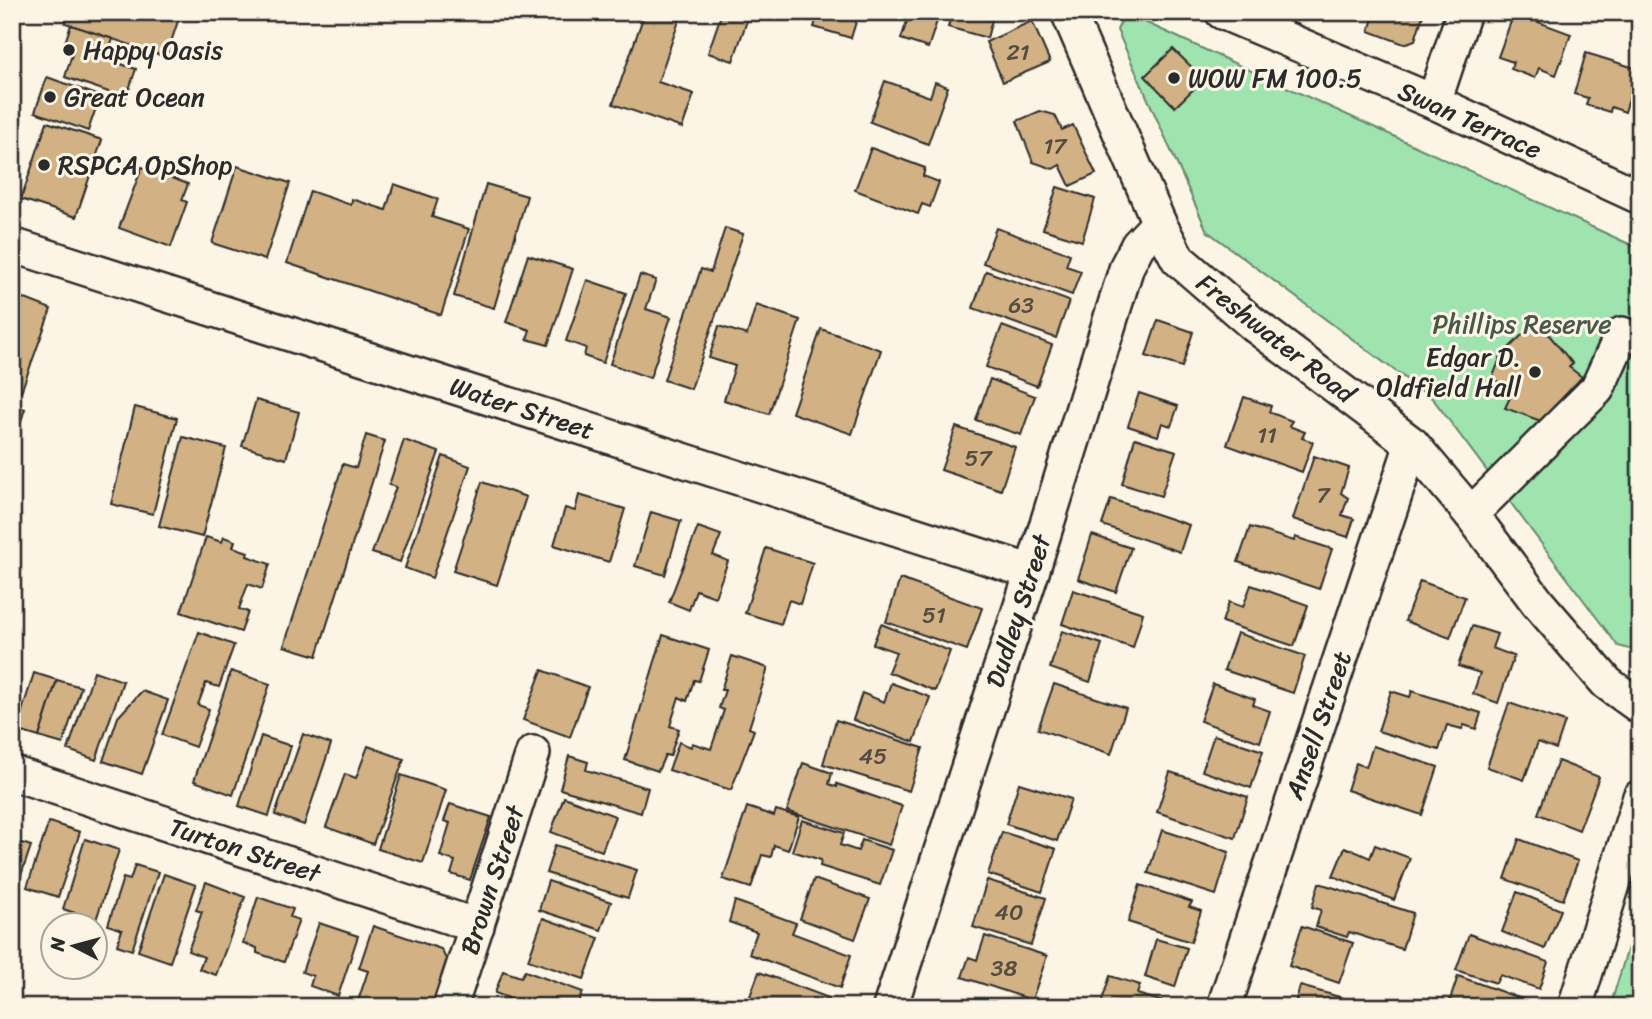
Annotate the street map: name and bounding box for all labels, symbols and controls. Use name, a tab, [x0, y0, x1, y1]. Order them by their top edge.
place label: Happy Oasis	[83, 27, 223, 73]
house number: 21	[1006, 32, 1030, 73]
marker: Happy Oasis	[61, 42, 77, 58]
place label: WOW FM 100.5	[1188, 55, 1362, 101]
street label: Swan Terrace	[1390, 68, 1550, 172]
marker: WOW FM 100.5	[1166, 70, 1182, 86]
place label: Great Ocean	[64, 74, 205, 120]
marker: Great Ocean	[42, 89, 58, 105]
house number: 17	[1044, 126, 1068, 167]
place label: RSPCA OpShop	[58, 142, 233, 188]
marker: RSPCA OpShop	[36, 157, 52, 173]
street label: Freshwater Road	[1186, 261, 1368, 417]
house number: 63	[1008, 285, 1034, 326]
park label: Phillips Reserve	[1432, 301, 1612, 347]
place label: Edgar D. Oldfield Hall	[1376, 334, 1522, 410]
street label: Water Street	[444, 363, 600, 453]
marker: Edgar D. Oldfield Hall	[1527, 364, 1543, 380]
house number: 11	[1257, 415, 1277, 456]
house number: 57	[964, 438, 993, 479]
house number: 7	[1316, 475, 1331, 516]
street label: Dudley Street	[972, 527, 1065, 694]
house number: 51	[922, 595, 946, 636]
street label: Ansell Street	[1271, 645, 1365, 806]
house number: 45	[859, 736, 887, 777]
street label: Brown Street	[446, 798, 538, 961]
street label: Turton Street	[163, 804, 328, 897]
house number: 40	[995, 892, 1023, 933]
north arrow	[38, 911, 108, 981]
text: N	[40, 935, 75, 954]
house number: 38	[991, 948, 1017, 989]

